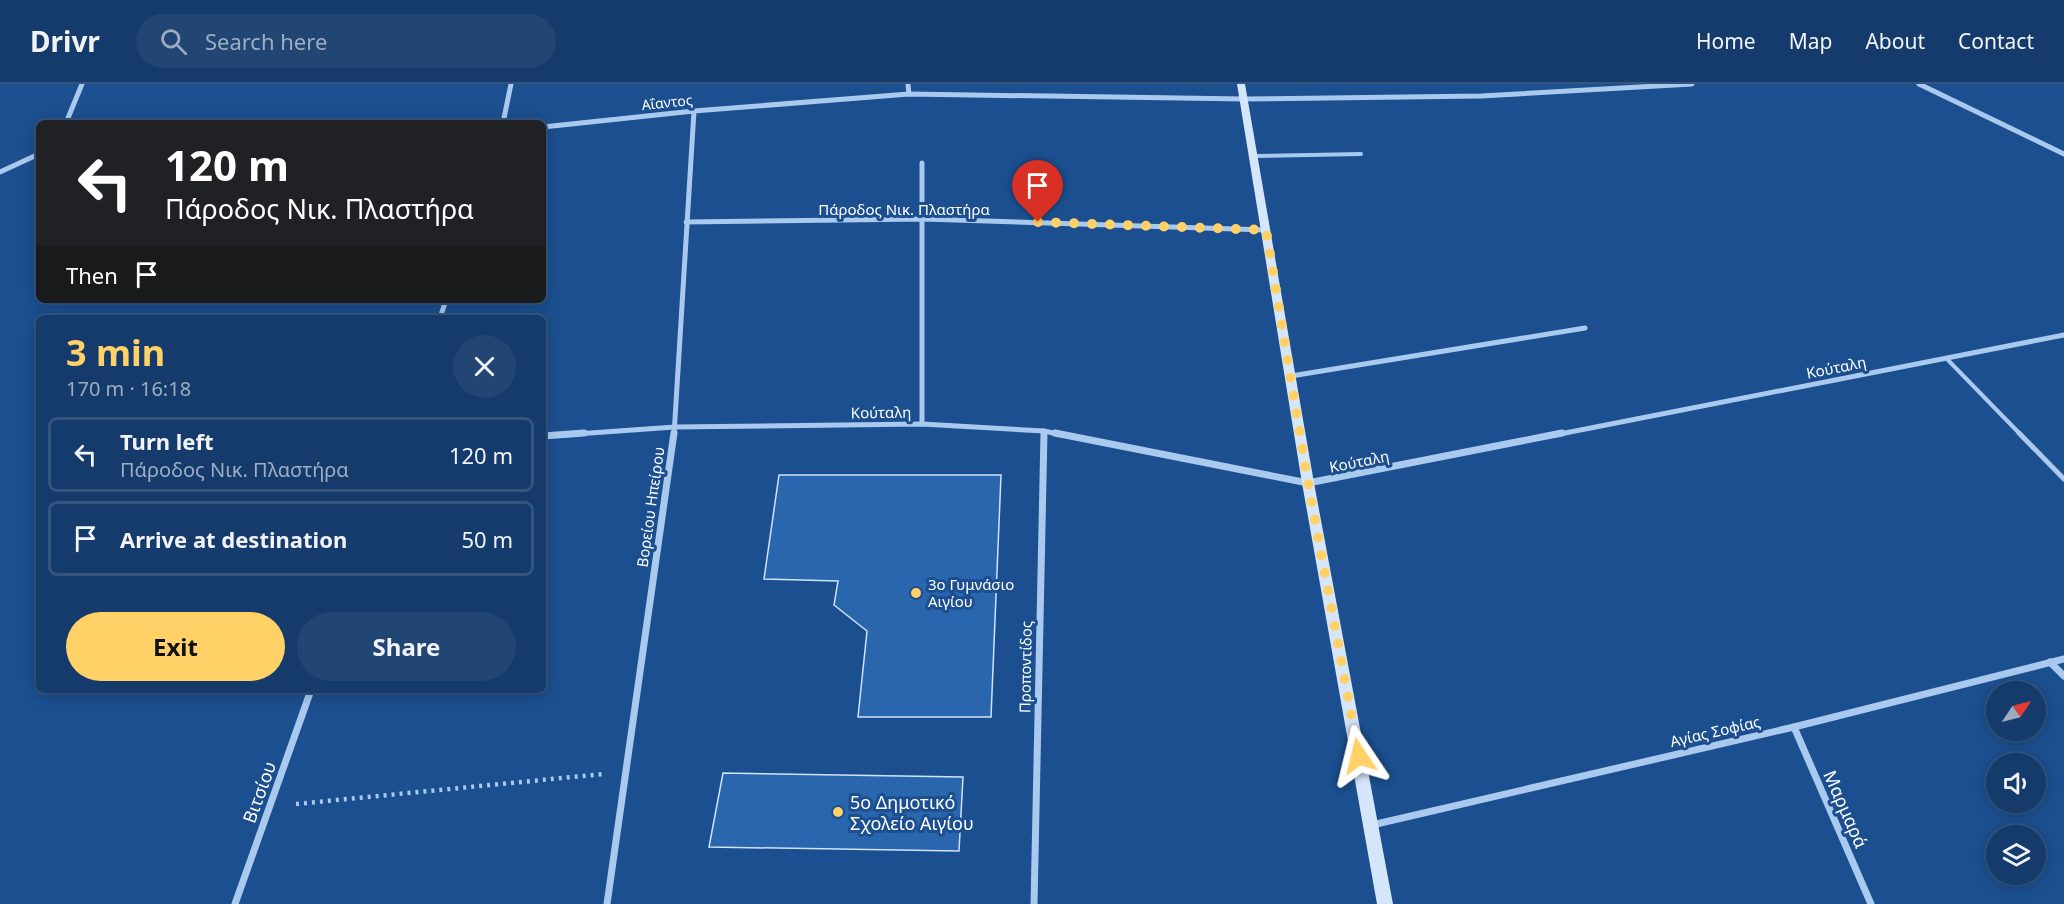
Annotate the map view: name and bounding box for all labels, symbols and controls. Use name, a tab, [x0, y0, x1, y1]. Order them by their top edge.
search box	[136, 14, 556, 68]
text: Drivr	[30, 22, 100, 60]
icon: search	[157, 25, 190, 58]
text: Search here	[205, 26, 327, 56]
text: Home	[1696, 27, 1756, 55]
text: Map	[1789, 27, 1832, 55]
text: About	[1865, 27, 1925, 55]
text: Contact	[1958, 27, 2034, 55]
street label: Αΐαντος	[641, 90, 694, 114]
text: 120 m	[165, 136, 289, 193]
icon: left	[66, 144, 144, 222]
pin	[1012, 160, 1063, 222]
icon: arrive	[1021, 169, 1054, 202]
text: Πάροδος Νικ. Πλαστήρα	[165, 190, 474, 227]
street label: Πάροδος Νικ. Πλαστήρα	[818, 199, 990, 219]
icon: arrive	[130, 258, 163, 291]
text: Then	[66, 260, 118, 290]
text: 3 min	[66, 328, 165, 377]
button: close	[453, 335, 516, 398]
street label: Κούταλη	[1804, 351, 1868, 383]
text: 170 m · 16:18	[66, 375, 191, 402]
street label: Κούταλη	[851, 401, 911, 423]
text: Turn left	[120, 426, 214, 456]
icon: left	[69, 438, 102, 471]
text: 120 m	[449, 440, 513, 470]
street label: Βορείου Ηπείρου	[632, 445, 668, 569]
street label: Κούταλη	[1327, 445, 1391, 477]
text: Πάροδος Νικ. Πλαστήρα	[120, 456, 349, 483]
icon: arrive	[69, 522, 102, 555]
text: Arrive at destination	[120, 524, 347, 554]
text: 50 m	[462, 524, 513, 554]
place label: 3ο Γυμνάσιο Αιγίου	[928, 574, 1014, 611]
marker: 3ο Γυμνάσιο Αιγίου	[909, 586, 923, 600]
button: Exit	[66, 612, 285, 681]
button: Share	[297, 612, 516, 681]
street label: Προποντίδος	[1014, 621, 1036, 713]
north arrow	[1986, 681, 2046, 741]
map controls	[1986, 681, 2046, 885]
street label: Αγίας Σοφίας	[1668, 711, 1762, 751]
position arrow	[1327, 724, 1391, 788]
button: sound	[1986, 753, 2046, 813]
street label: Βιτσίου	[237, 758, 281, 826]
street label: Μαρμαρά	[1818, 766, 1874, 852]
place label: 5ο Δημοτικό Σχολείο Αιγίου	[850, 790, 974, 835]
marker: 5ο Δημοτικό Σχολείο Αιγίου	[831, 805, 845, 819]
button: layers	[1986, 825, 2046, 885]

